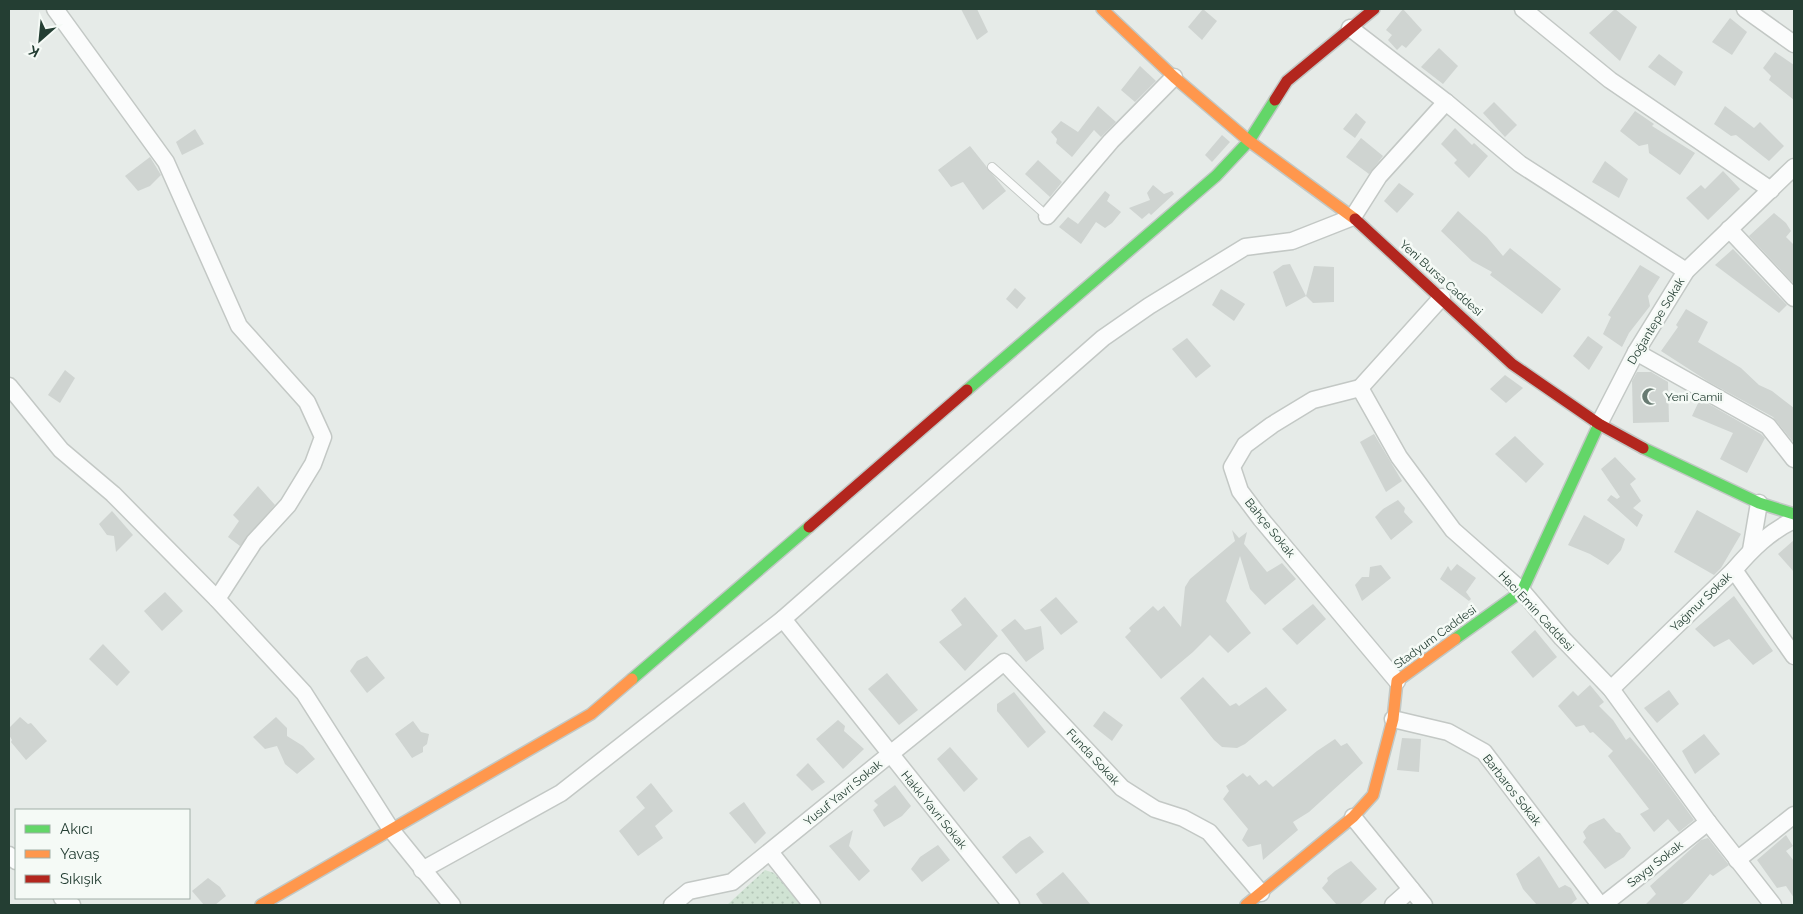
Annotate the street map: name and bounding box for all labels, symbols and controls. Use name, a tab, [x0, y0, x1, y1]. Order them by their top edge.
north arrow	[15, 15, 65, 65]
text: K	[26, 42, 42, 61]
street label: Yeni Bursa Caddesi	[1397, 237, 1485, 319]
street label: Doğantepe Sokak	[1625, 275, 1688, 367]
mosque icon: Yeni Camii	[1641, 387, 1661, 407]
place label: Yeni Camii	[1665, 390, 1722, 404]
street label: Bahçe Sokak	[1242, 496, 1298, 561]
street label: Hacı Emin Caddesi	[1496, 568, 1576, 654]
street label: Yağmur Sokak	[1668, 569, 1735, 635]
street label: Stadyum Caddesi	[1391, 603, 1479, 671]
street label: Funda Sokak	[1063, 726, 1123, 788]
street label: Barbaros Sokak	[1480, 752, 1544, 829]
street label: Yusuf Yavri Sokak	[801, 757, 885, 829]
street label: Hakkı Yavri Sokak	[898, 768, 970, 852]
legend	[15, 809, 190, 899]
text: Akıcı	[60, 820, 93, 838]
street label: Saygı Sokak	[1624, 838, 1686, 890]
text: Yavaş	[60, 845, 100, 863]
text: Sıkışık	[60, 870, 102, 888]

